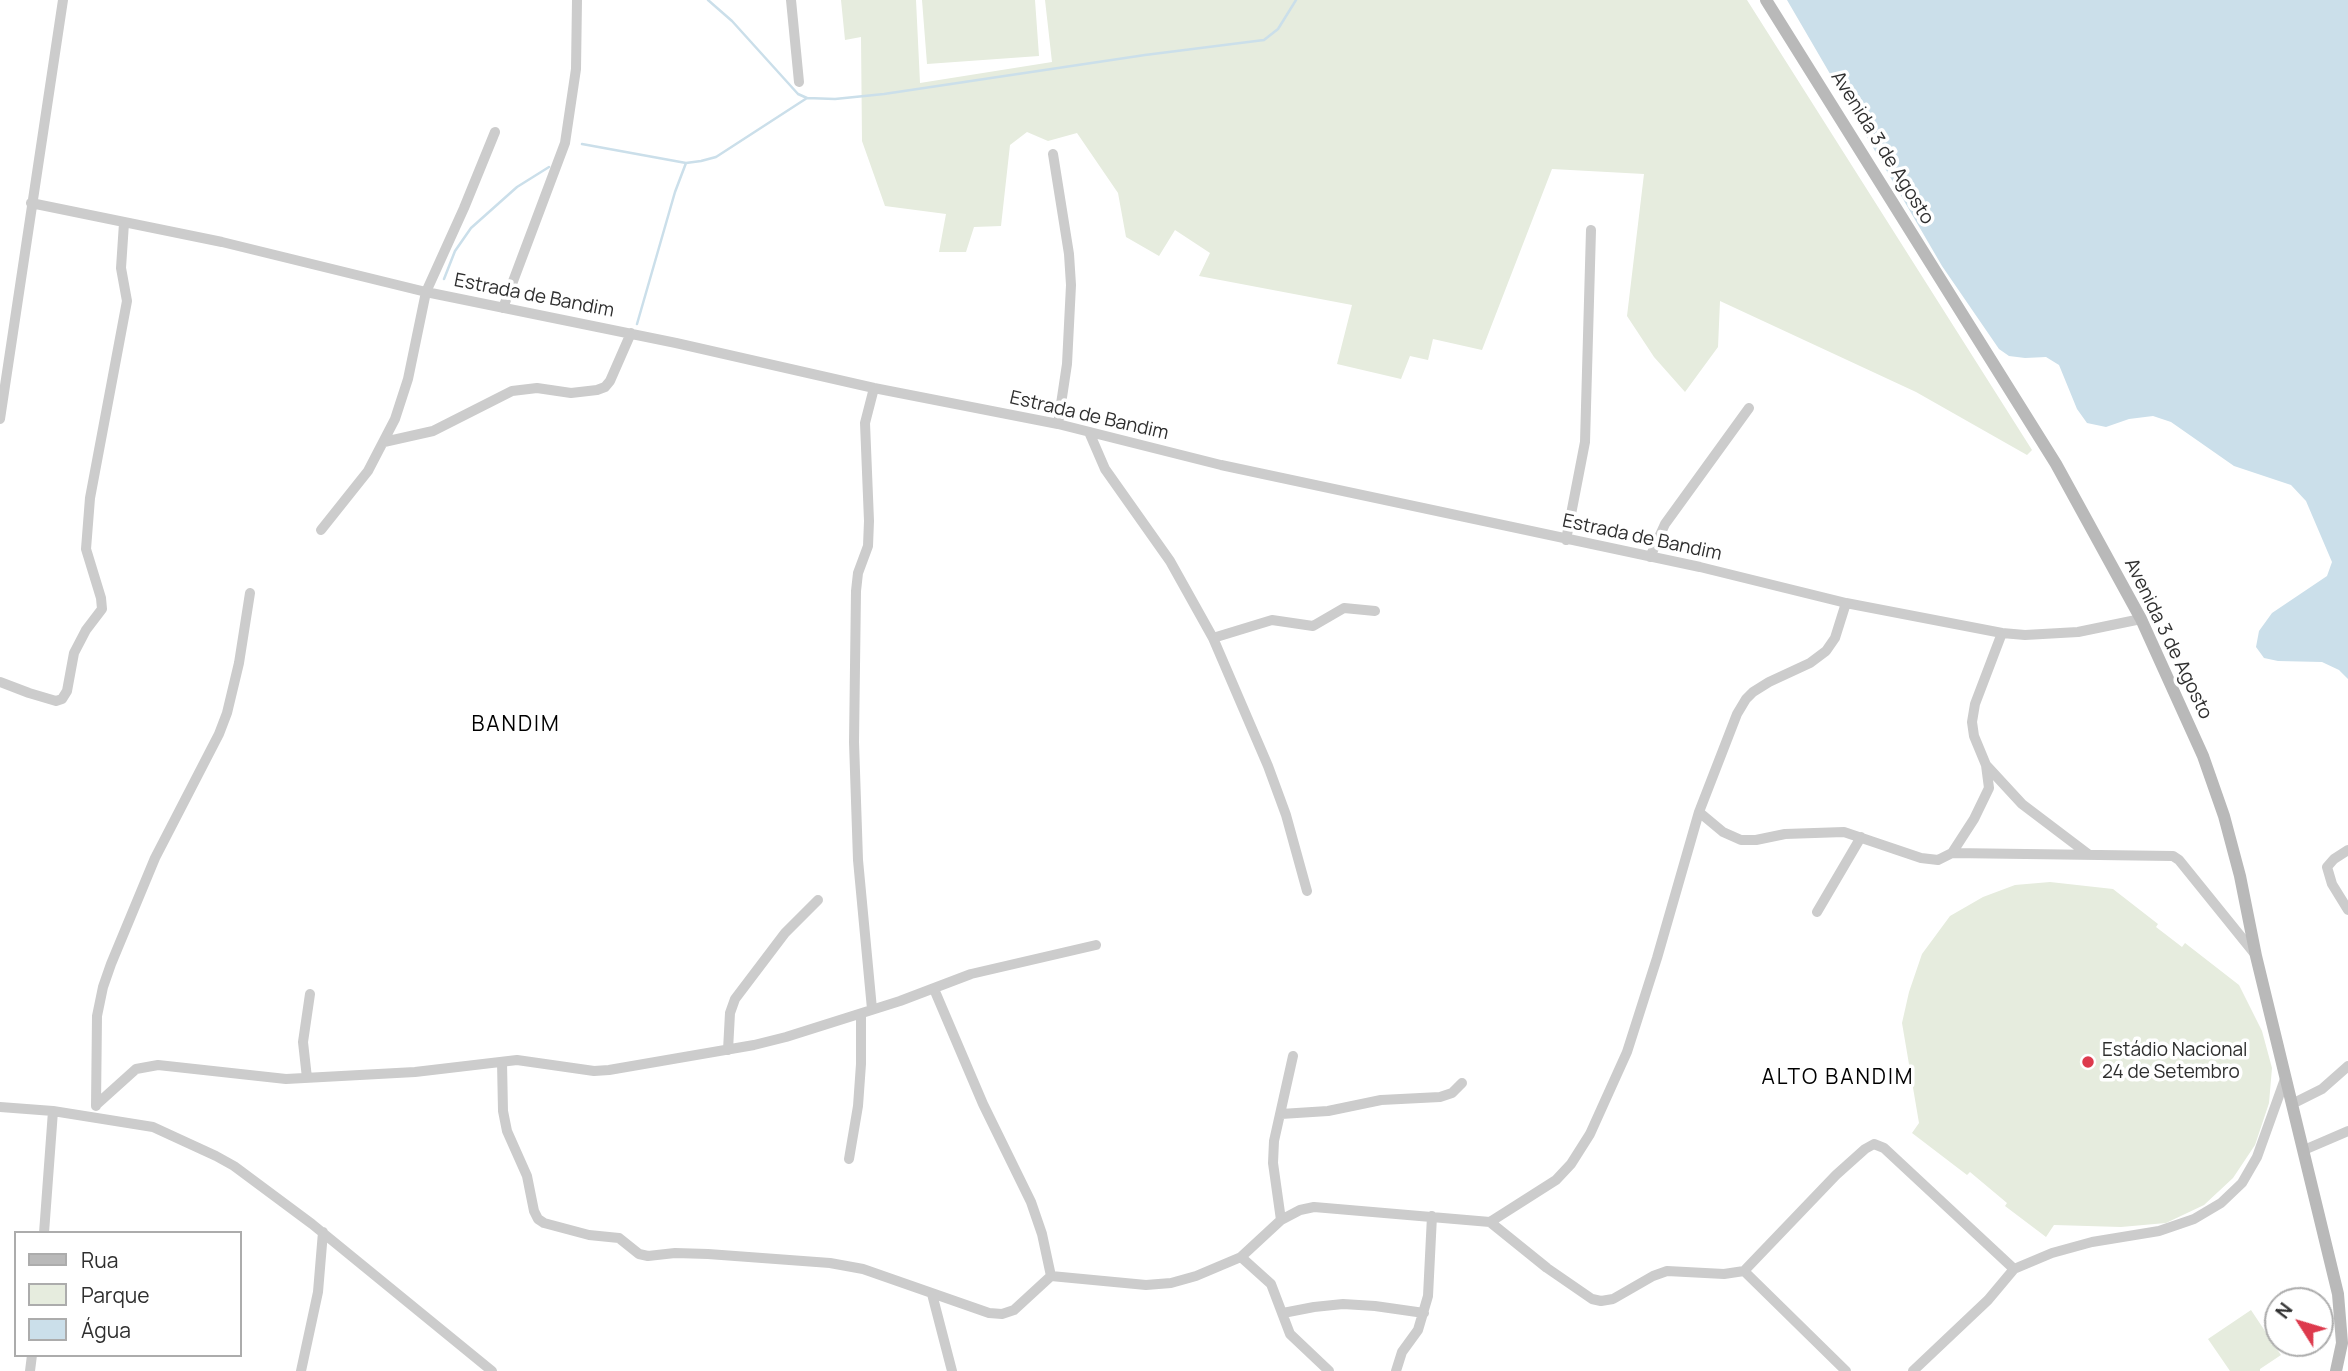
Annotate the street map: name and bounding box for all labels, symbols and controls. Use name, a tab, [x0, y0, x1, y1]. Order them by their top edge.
street label: Avenida 3 de Agosto	[1826, 67, 1938, 229]
street label: Estrada de Bandim	[452, 269, 616, 323]
street label: Estrada de Bandim	[1007, 387, 1171, 445]
street label: Estrada de Bandim	[1560, 510, 1724, 566]
street label: Avenida 3 de Agosto	[2119, 555, 2217, 723]
district label: BANDIM	[472, 712, 560, 738]
place label: Estádio Nacional 24 de Setembro	[2102, 1040, 2247, 1084]
marker: Estádio Nacional 24 de Setembro	[2080, 1054, 2096, 1070]
district label: ALTO BANDIM	[1763, 1065, 1913, 1091]
legend	[14, 1231, 242, 1357]
text: Rua	[81, 1246, 118, 1274]
text: Parque	[81, 1281, 150, 1309]
north arrow	[2264, 1287, 2334, 1357]
text: N	[2269, 1297, 2298, 1324]
text: Água	[81, 1316, 131, 1344]

